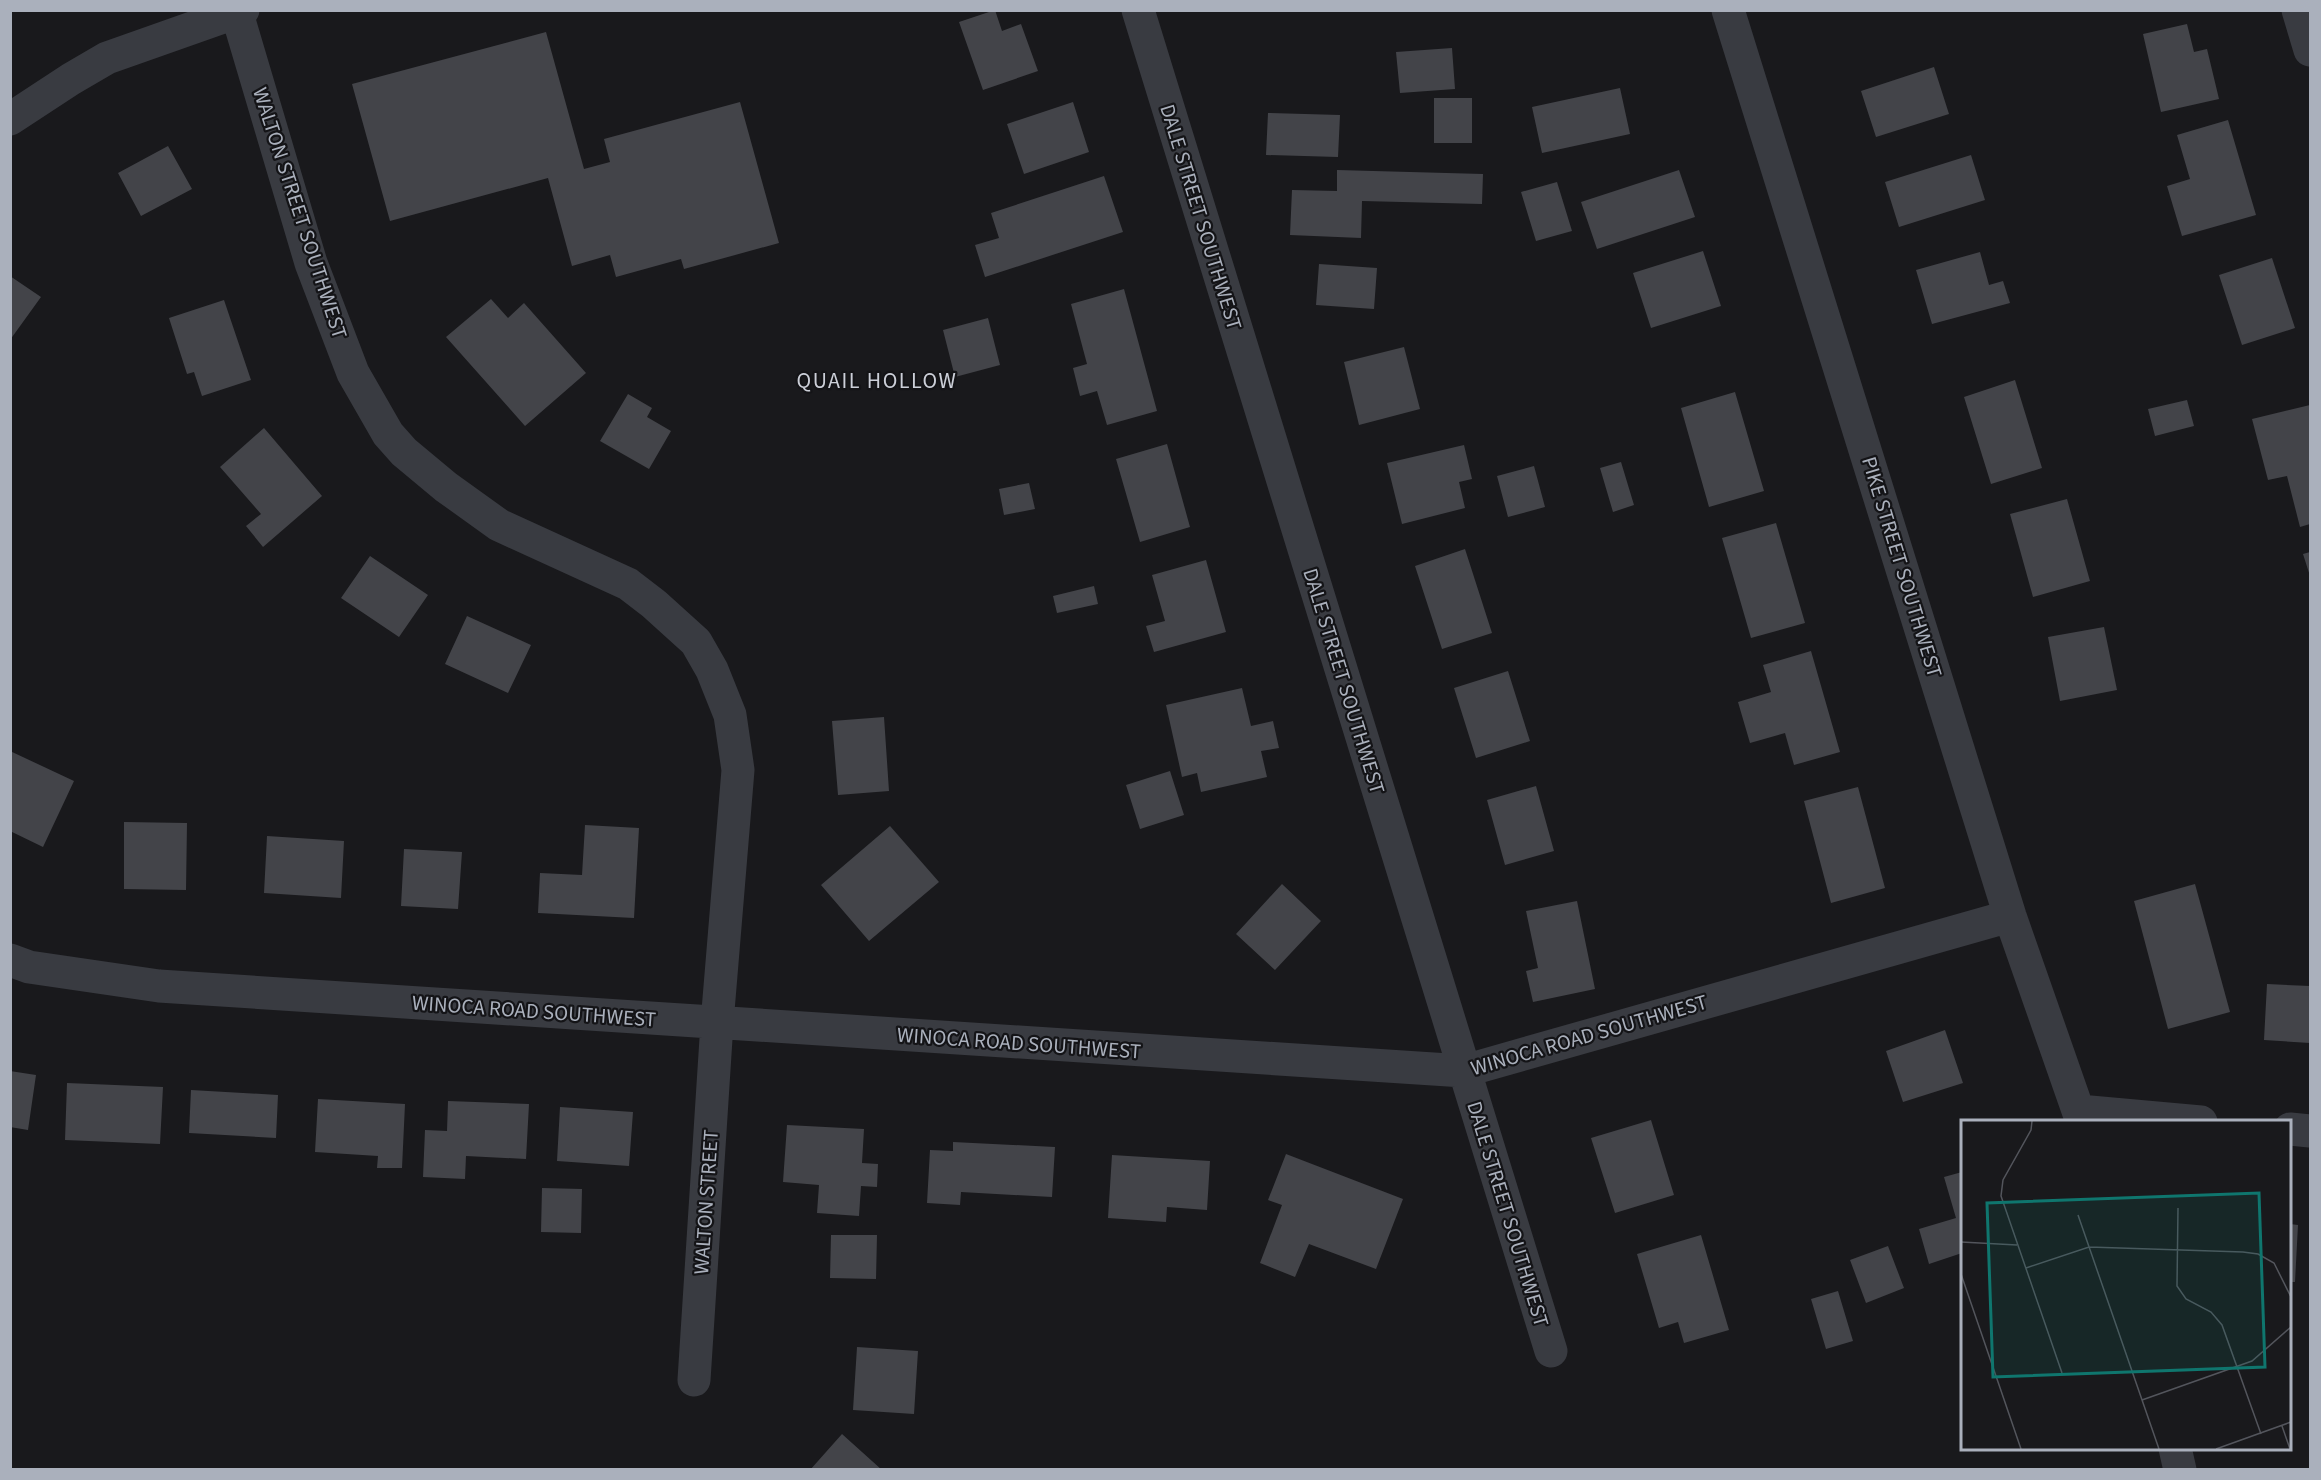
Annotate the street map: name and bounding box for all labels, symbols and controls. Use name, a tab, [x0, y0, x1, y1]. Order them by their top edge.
street label: WALTON STREET SOUTHWEST	[245, 83, 355, 343]
street label: DALE STREET SOUTHWEST	[1152, 101, 1250, 333]
district label: QUAIL HOLLOW	[797, 365, 957, 397]
street label: PIKE STREET SOUTHWEST	[1854, 453, 1950, 681]
street label: DALE STREET SOUTHWEST	[1295, 565, 1393, 797]
street label: WINOCA ROAD SOUTHWEST	[1467, 987, 1711, 1083]
street label: WINOCA ROAD SOUTHWEST	[411, 988, 657, 1034]
street label: WINOCA ROAD SOUTHWEST	[896, 1020, 1142, 1066]
street label: DALE STREET SOUTHWEST	[1459, 1098, 1557, 1330]
inset map	[1961, 1120, 2291, 1450]
street label: WALTON STREET	[686, 1128, 726, 1276]

